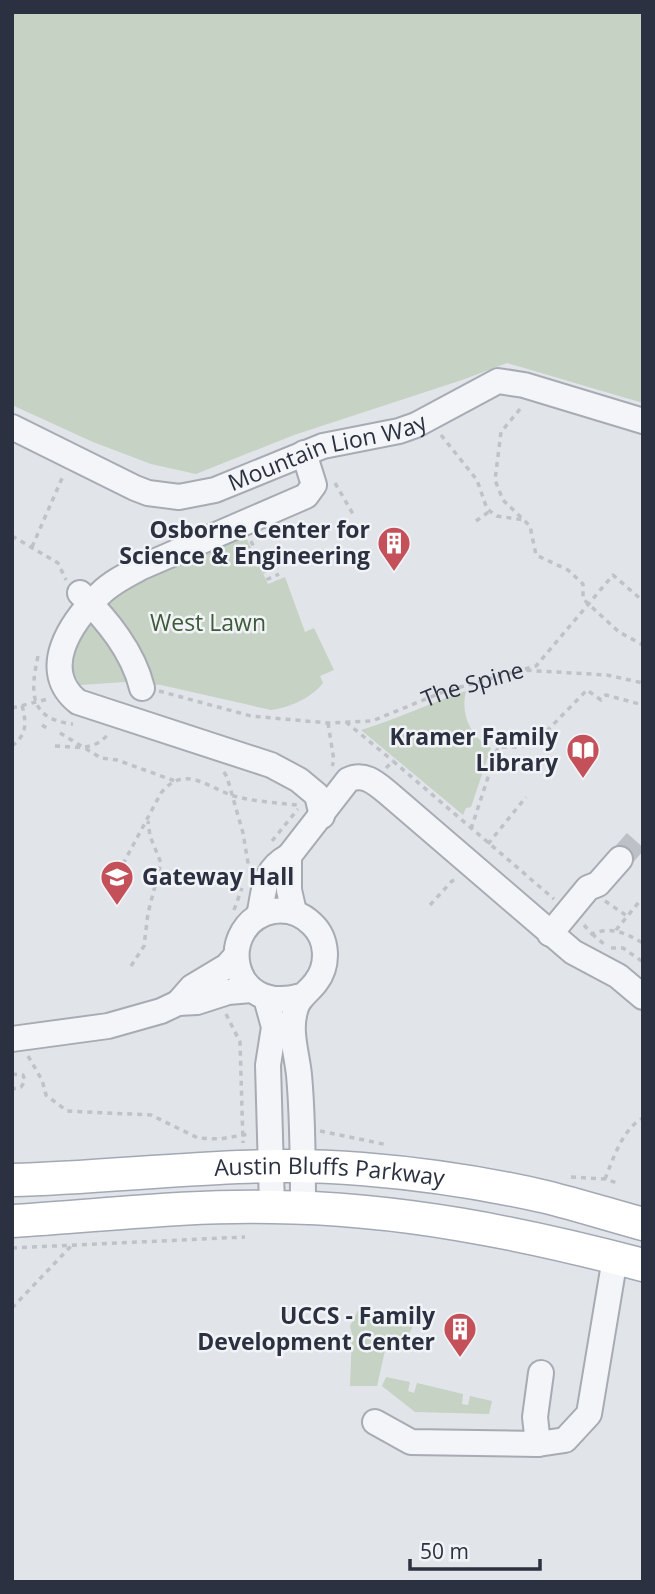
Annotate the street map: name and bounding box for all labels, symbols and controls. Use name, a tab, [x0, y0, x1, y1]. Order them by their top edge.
street label: Mountain Lion Way	[223, 405, 433, 498]
place label: Osborne Center for Science & Engineering	[119, 513, 370, 571]
building icon: Osborne Center for Science & Engineering	[375, 524, 413, 573]
park label: West Lawn	[150, 606, 266, 638]
street label: The Spine	[416, 653, 527, 714]
place label: Kramer Family Library	[390, 720, 559, 778]
library icon: Kramer Family Library	[564, 731, 602, 780]
school or university icon: Gateway Hall	[98, 858, 136, 907]
place label: Gateway Hall	[142, 860, 294, 892]
street label: Austin Bluffs Parkway	[213, 1149, 447, 1193]
place label: UCCS - Family Development Center	[197, 1299, 436, 1357]
building icon: UCCS - Family Development Center	[441, 1310, 479, 1359]
scale bar	[410, 1528, 540, 1572]
text: 50 m	[420, 1537, 469, 1565]

